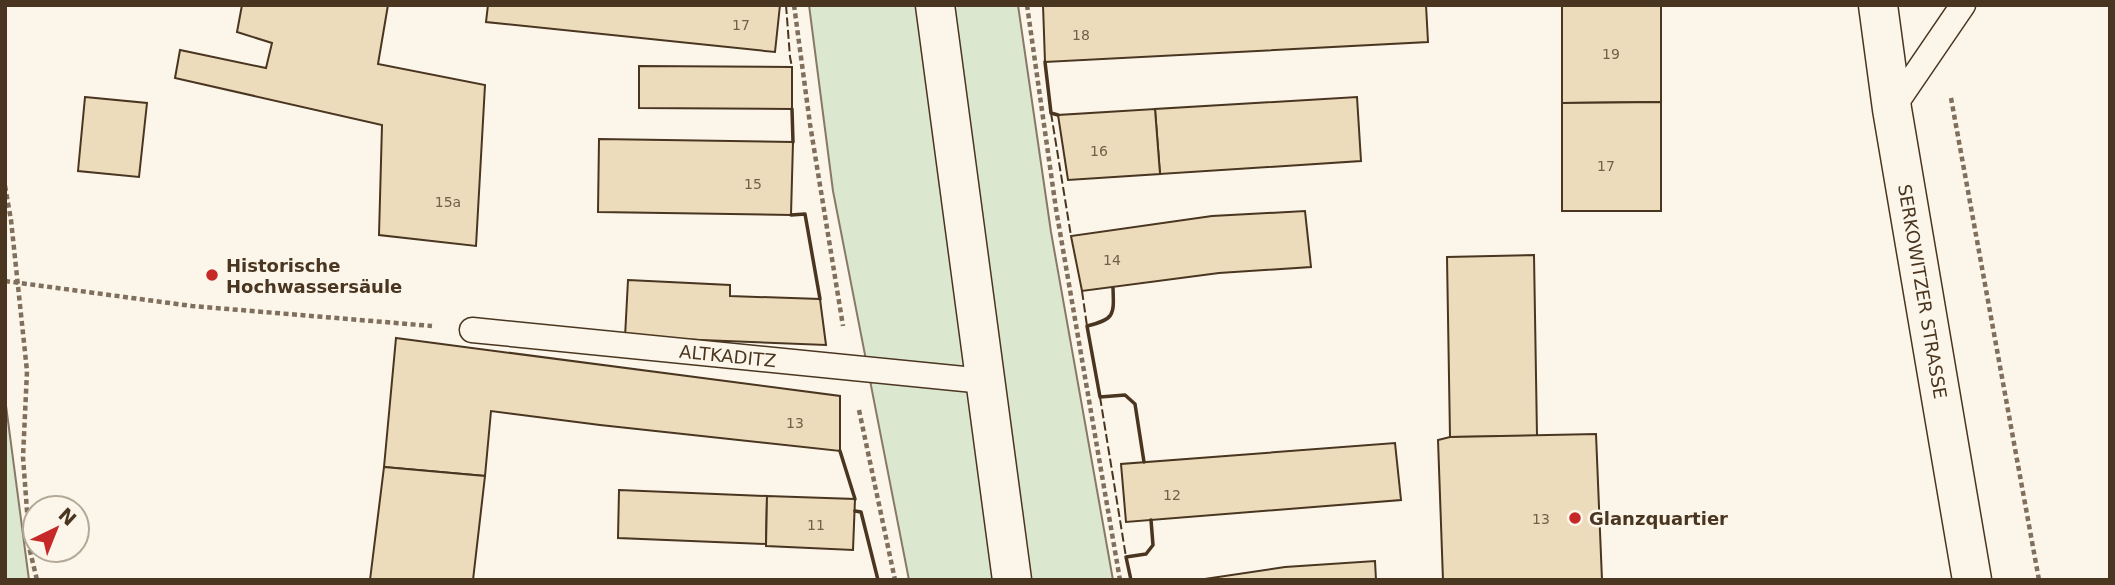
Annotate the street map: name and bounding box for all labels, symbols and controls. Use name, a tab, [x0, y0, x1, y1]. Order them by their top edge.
house number: 17	[732, 17, 750, 33]
house number: 18	[1072, 27, 1090, 43]
house number: 19	[1602, 46, 1620, 62]
house number: 16	[1090, 143, 1108, 159]
house number: 17	[1597, 158, 1615, 174]
house number: 15	[744, 176, 762, 192]
street label: SERKOWITZER STRASSE	[1894, 183, 1952, 400]
house number: 15a	[435, 194, 461, 210]
house number: 14	[1103, 252, 1121, 268]
place label: Historische Hochwassersäule	[226, 255, 402, 297]
marker: Historische Hochwassersäule	[204, 267, 220, 283]
street label: ALTKADITZ	[678, 340, 777, 371]
house number: 13	[786, 415, 804, 431]
house number: 12	[1163, 487, 1181, 503]
north arrow	[21, 494, 91, 564]
text: N	[54, 503, 81, 530]
place label: Glanzquartier	[1589, 508, 1728, 529]
marker: Glanzquartier	[1567, 510, 1583, 526]
house number: 13	[1532, 511, 1550, 527]
house number: 11	[807, 517, 825, 533]

